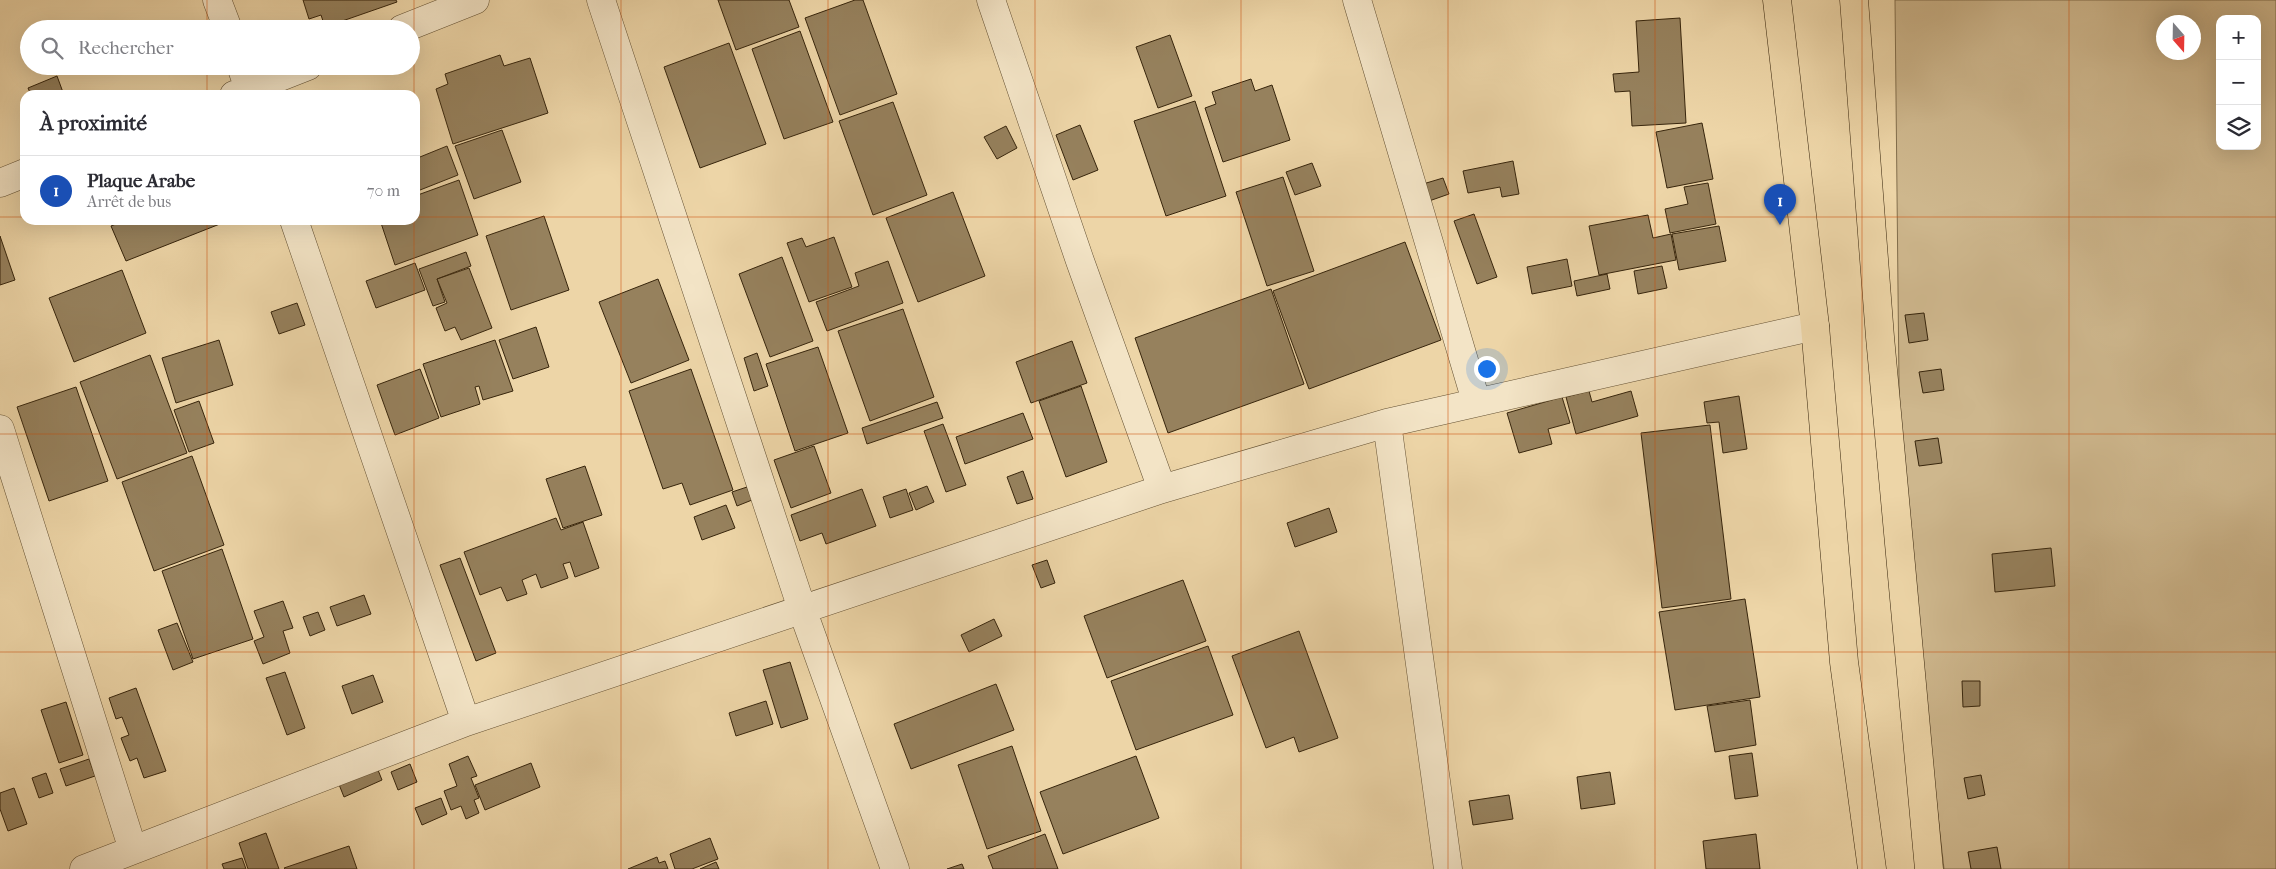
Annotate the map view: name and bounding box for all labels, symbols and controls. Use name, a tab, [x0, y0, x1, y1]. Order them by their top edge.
north arrow	[2156, 15, 2201, 60]
map controls	[2216, 15, 2261, 150]
button: +	[2216, 15, 2261, 60]
search box	[20, 20, 420, 75]
icon: search	[38, 34, 66, 62]
text: Rechercher	[78, 37, 174, 59]
button: −	[2216, 60, 2261, 105]
button: layers	[2216, 105, 2261, 150]
text: À proximité	[40, 111, 147, 135]
text: Plaque Arabe	[87, 170, 195, 192]
text: 1	[53, 181, 59, 200]
text: 70 m	[367, 181, 400, 200]
pin: 1	[1764, 184, 1796, 225]
text: Arrêt de bus	[87, 192, 171, 211]
your location	[1474, 356, 1500, 382]

